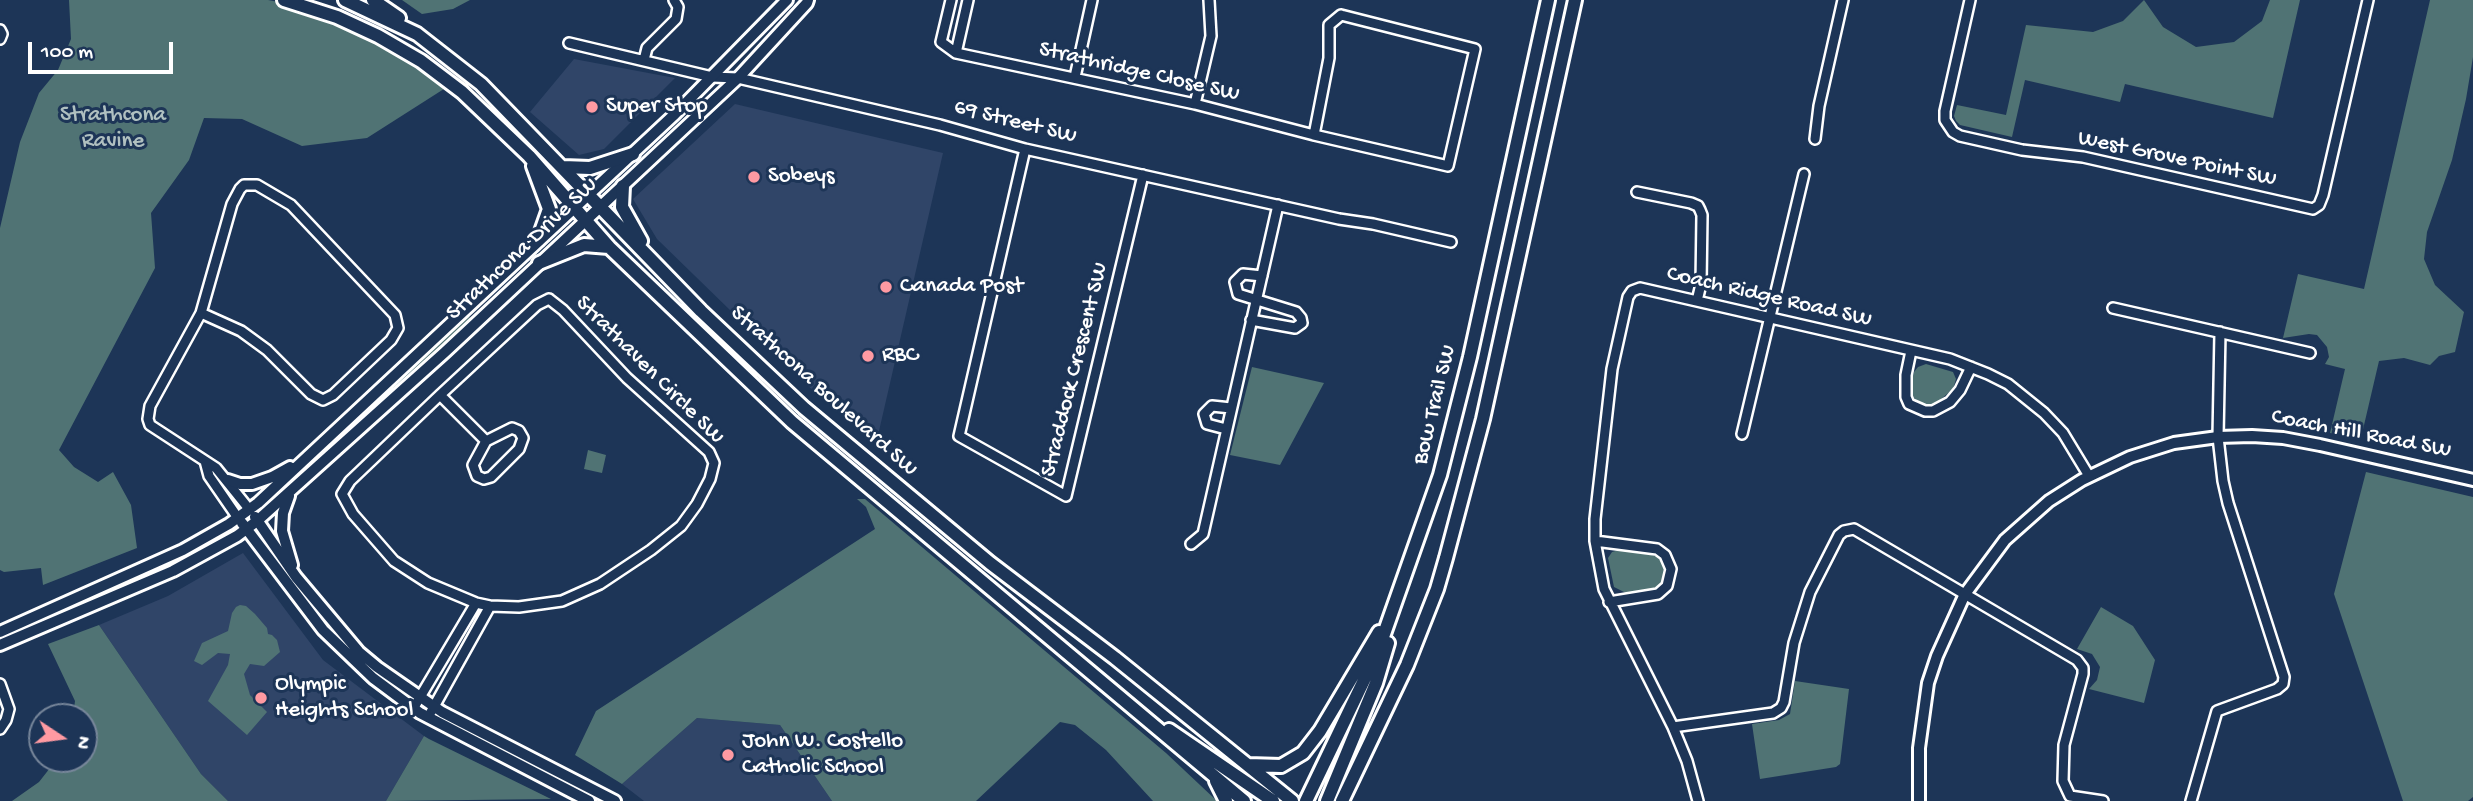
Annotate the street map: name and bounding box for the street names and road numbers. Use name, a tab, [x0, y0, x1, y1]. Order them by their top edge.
street label: Strathridge Close SW	[1036, 36, 1242, 110]
street label: 69 Street SW	[951, 94, 1079, 152]
street label: West Grove Point SW	[2075, 125, 2279, 195]
street label: Strathcona Drive SW	[441, 173, 605, 327]
street label: Straddock Crescent SW	[1036, 260, 1116, 480]
street label: Coach Ridge Road SW	[1664, 261, 1874, 335]
street label: Strathaven Circle SW	[569, 291, 729, 451]
street label: Strathcona Boulevard SW	[723, 300, 923, 484]
street label: Bow Trail SW	[1408, 342, 1464, 468]
street label: Coach Hill Road SW	[2269, 404, 2453, 466]

